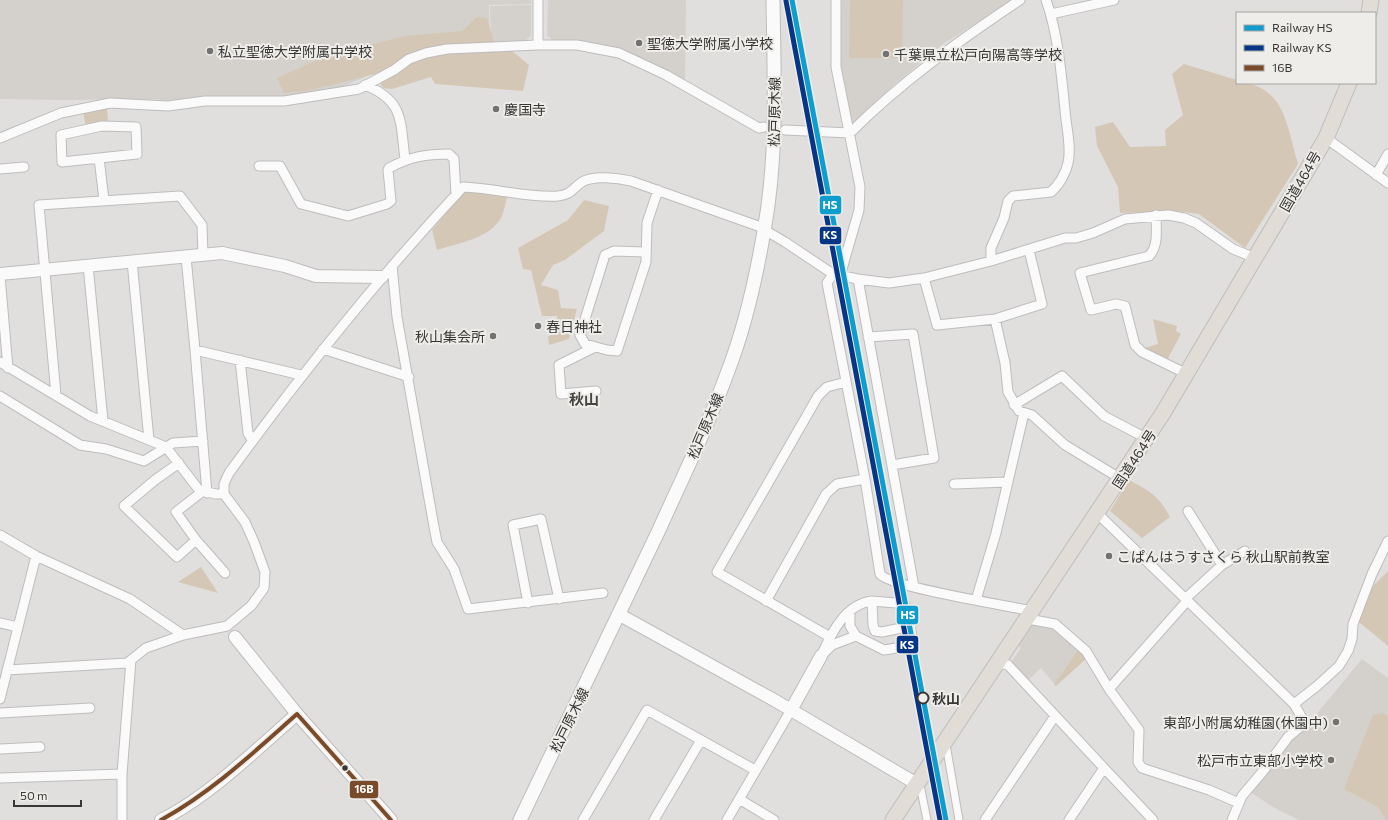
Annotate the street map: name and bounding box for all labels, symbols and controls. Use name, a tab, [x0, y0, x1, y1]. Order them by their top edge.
legend	[1236, 12, 1376, 84]
text: Railway HS	[1272, 20, 1333, 34]
place label: 聖徳大学附属小学校	[647, 35, 773, 52]
marker: 聖徳大学附属小学校	[634, 38, 644, 48]
text: Railway KS	[1272, 40, 1332, 54]
place label: 私立聖徳大学附属中学校	[218, 43, 372, 60]
marker: 私立聖徳大学附属中学校	[205, 46, 215, 56]
place label: 千葉県立松戸向陽高等学校	[894, 46, 1062, 63]
marker: 千葉県立松戸向陽高等学校	[881, 49, 891, 59]
text: 16B	[1272, 60, 1292, 74]
street label: 松戸原木線	[765, 77, 783, 147]
place label: 慶国寺	[504, 101, 546, 118]
marker: 慶国寺	[491, 104, 501, 114]
street label: 国道464号	[1276, 148, 1324, 214]
line badge: HS	[819, 195, 842, 215]
text: HS	[823, 198, 838, 211]
line badge: KS	[819, 226, 842, 245]
text: KS	[823, 228, 838, 241]
place label: 春日神社	[546, 318, 602, 335]
marker: 春日神社	[533, 321, 543, 331]
place label: 秋山集会所	[415, 328, 485, 345]
marker: 秋山集会所	[488, 331, 498, 341]
district label: 秋山	[569, 390, 599, 408]
street label: 松戸原木線	[684, 390, 726, 462]
street label: 国道464号	[1109, 426, 1159, 492]
place label: こぱんはうすさくら 秋山駅前教室	[1117, 548, 1330, 565]
marker: こぱんはうすさくら 秋山駅前教室	[1104, 551, 1114, 561]
line badge: HS	[896, 605, 919, 625]
text: HS	[901, 608, 916, 621]
line badge: KS	[896, 635, 919, 654]
text: KS	[900, 638, 915, 651]
street label: 松戸原木線	[546, 685, 592, 755]
place label: 秋山	[932, 690, 960, 707]
marker: 秋山	[916, 691, 930, 705]
place label: 東部小附属幼稚園(休園中)	[1163, 714, 1328, 731]
marker: 東部小附属幼稚園(休園中)	[1331, 717, 1341, 727]
place label: 松戸市立東部小学校	[1197, 752, 1323, 769]
marker: 松戸市立東部小学校	[1326, 755, 1336, 765]
unlabelled marker	[340, 763, 350, 773]
line badge: 16B	[349, 780, 379, 799]
scale bar	[14, 782, 81, 808]
text: 16B	[354, 782, 374, 795]
text: 50 m	[20, 788, 48, 802]

